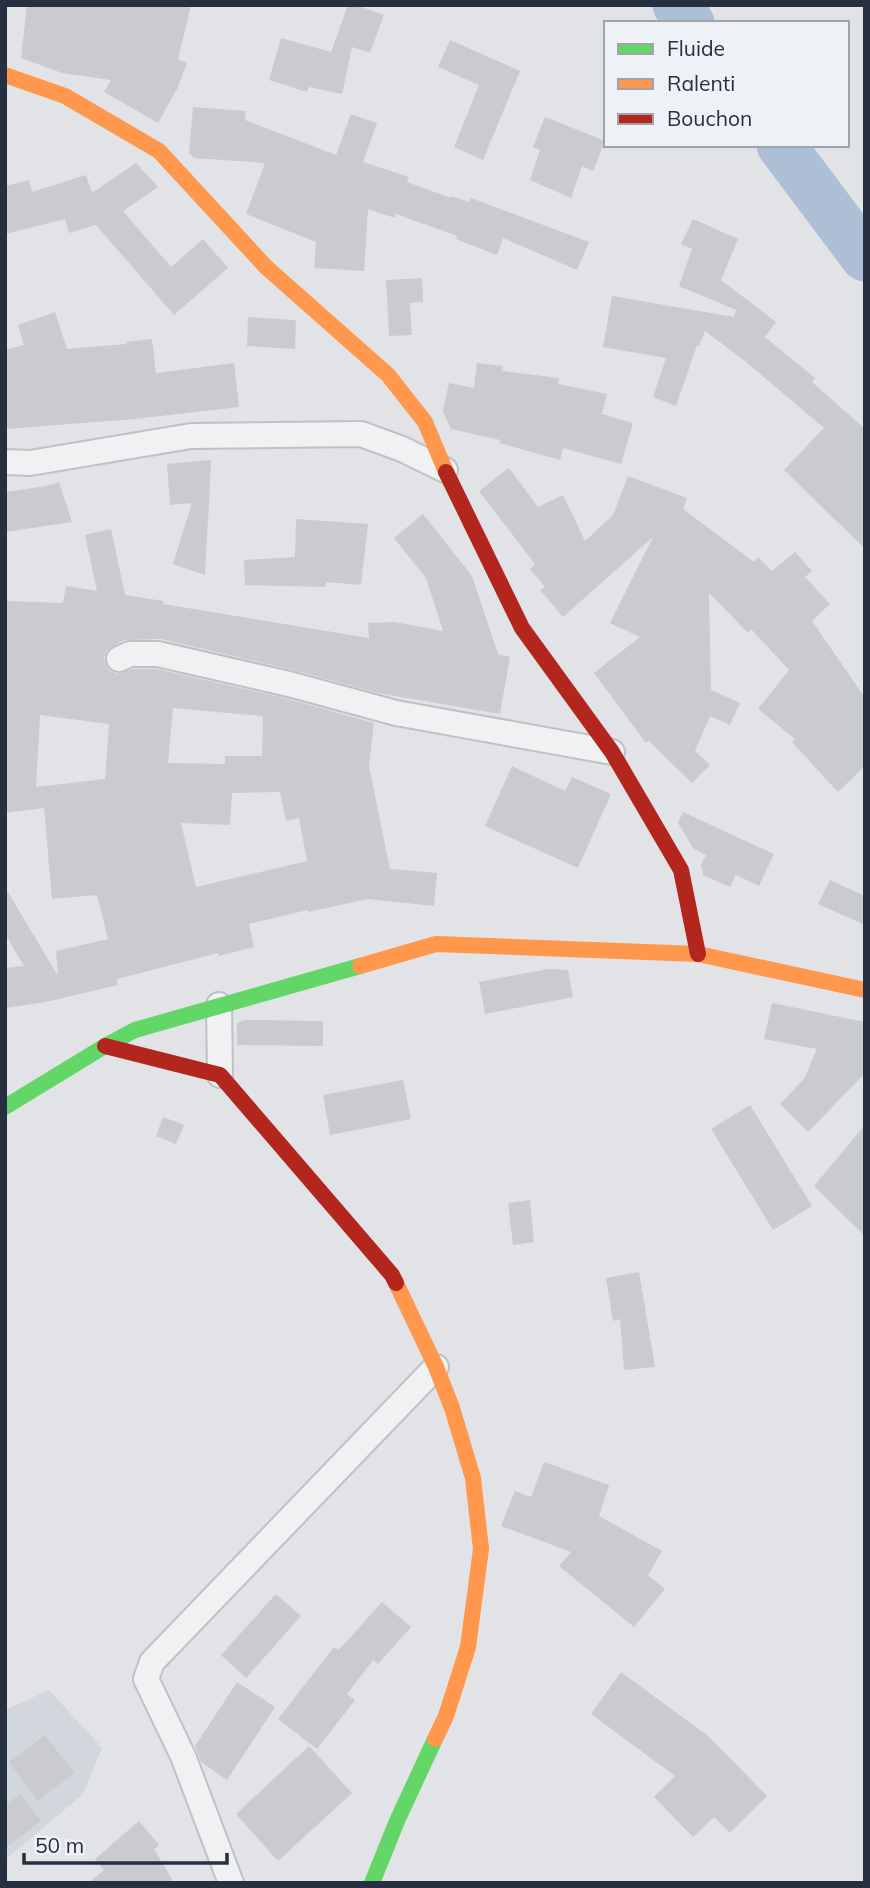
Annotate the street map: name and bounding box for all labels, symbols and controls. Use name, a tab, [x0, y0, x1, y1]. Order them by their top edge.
legend	[604, 21, 849, 147]
text: Fluide	[667, 35, 725, 61]
text: Ralenti	[667, 70, 735, 96]
text: Bouchon	[667, 105, 752, 131]
scale bar	[24, 1822, 228, 1866]
text: 50 m	[35, 1832, 84, 1858]

